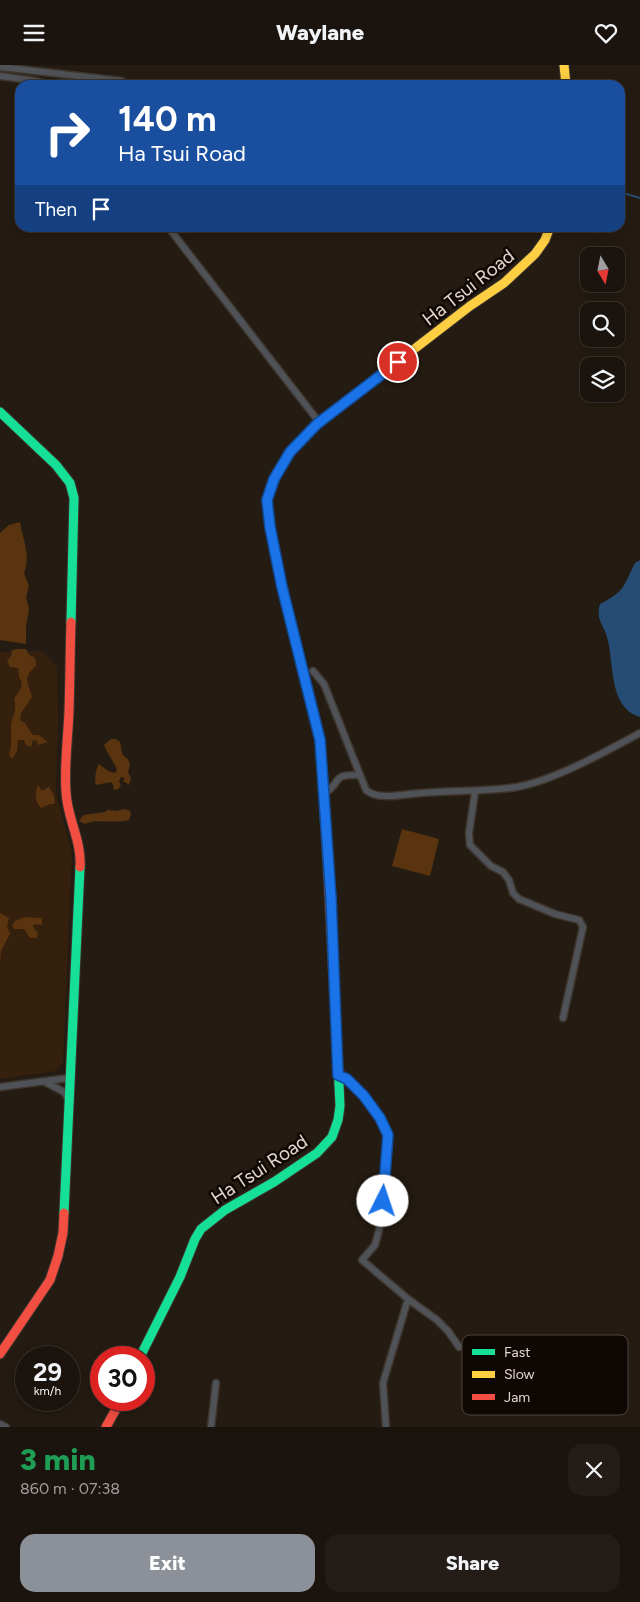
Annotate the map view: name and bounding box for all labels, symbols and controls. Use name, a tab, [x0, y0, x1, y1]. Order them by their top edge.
icon: menu	[20, 19, 48, 47]
text: Waylane	[276, 19, 364, 46]
icon: heart	[592, 19, 620, 47]
text: 140 m	[118, 98, 216, 140]
icon: right	[35, 100, 100, 165]
text: Ha Tsui Road	[118, 140, 246, 167]
icon: arrive	[87, 195, 115, 223]
text: Then	[35, 198, 77, 221]
street label: Ha Tsui Road	[418, 244, 519, 330]
north arrow	[580, 247, 625, 293]
map controls	[580, 247, 625, 402]
button: search	[580, 302, 625, 347]
pin	[377, 341, 419, 383]
icon: arrive	[384, 348, 412, 376]
button: layers	[580, 357, 625, 402]
street label: Ha Tsui Road	[207, 1130, 312, 1209]
position arrow	[356, 1174, 408, 1226]
legend	[462, 1335, 628, 1415]
text: Fast	[504, 1344, 530, 1361]
speed limit sign: 30	[90, 1346, 155, 1411]
text: 29	[33, 1357, 62, 1387]
text: Slow	[504, 1366, 535, 1383]
text: km/h	[34, 1384, 61, 1398]
text: Jam	[504, 1389, 530, 1406]
text: 3 min	[20, 1441, 96, 1478]
button: close	[568, 1444, 620, 1496]
text: 860 m · 07:38	[20, 1479, 120, 1498]
button: Exit	[20, 1534, 315, 1592]
button: Share	[325, 1534, 620, 1592]

